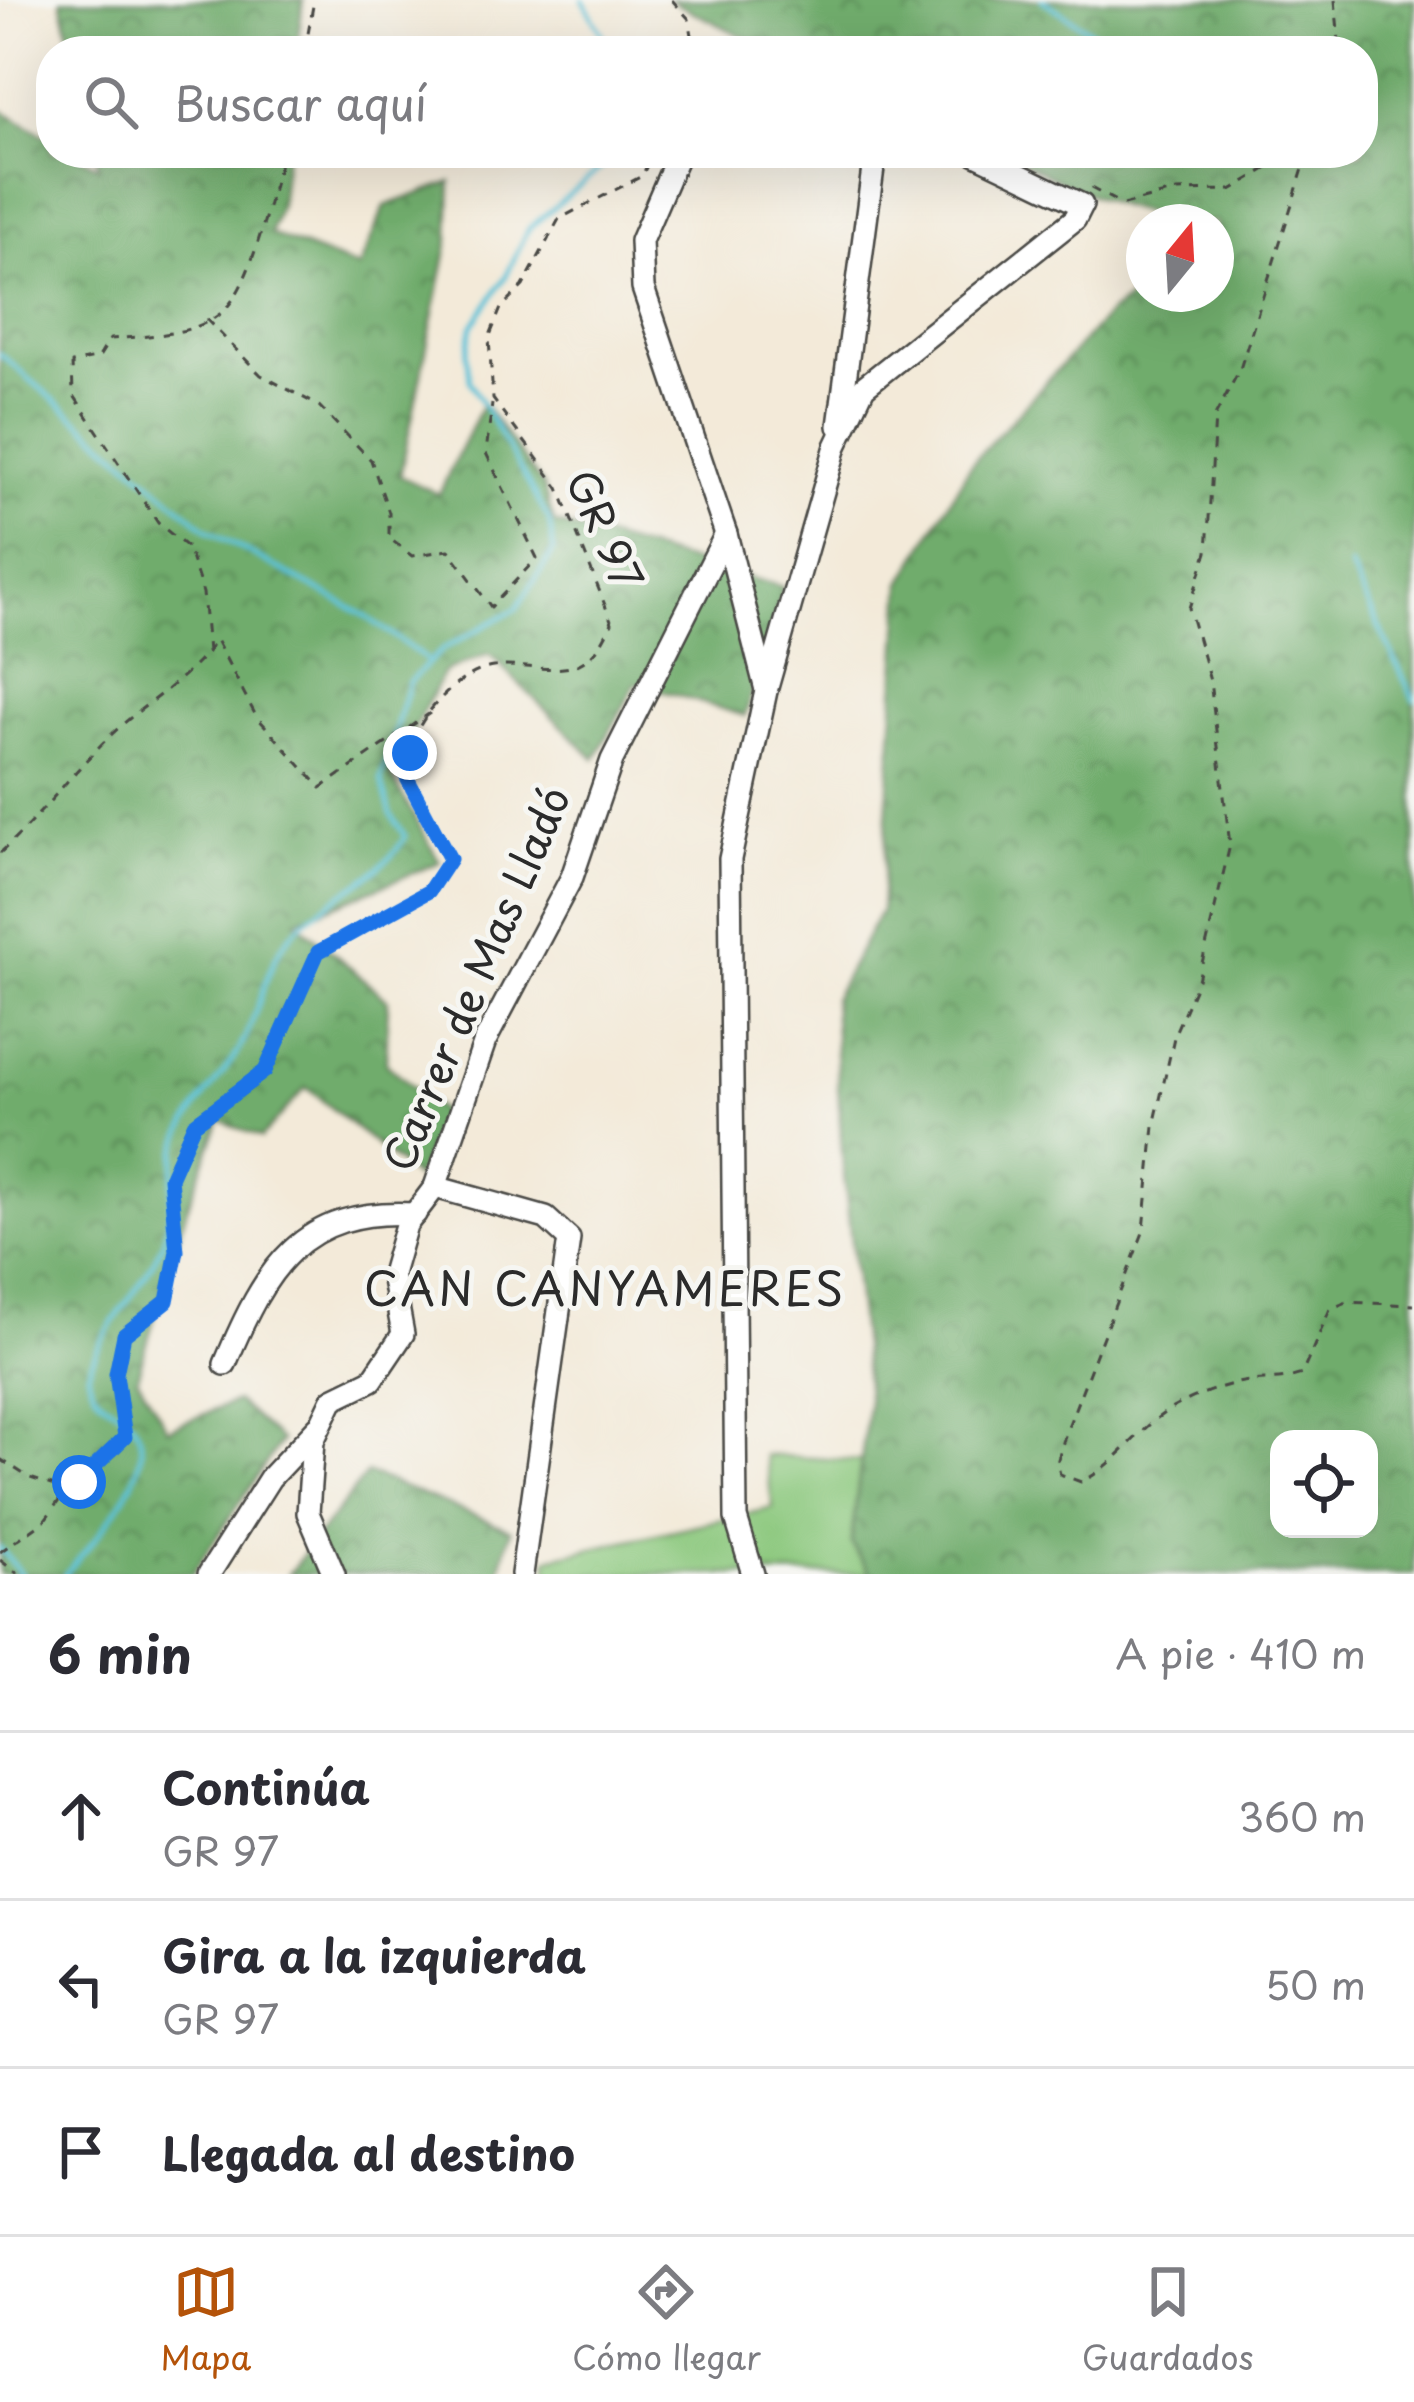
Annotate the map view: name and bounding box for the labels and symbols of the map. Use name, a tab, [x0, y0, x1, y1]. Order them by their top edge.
north arrow	[1126, 204, 1234, 312]
street label: GR 97	[552, 459, 661, 599]
route end	[383, 726, 437, 780]
street label: Carrer de Mas Lladó	[365, 776, 584, 1180]
district label: CAN CANYAMERES	[364, 1253, 846, 1321]
route start	[52, 1455, 106, 1509]

